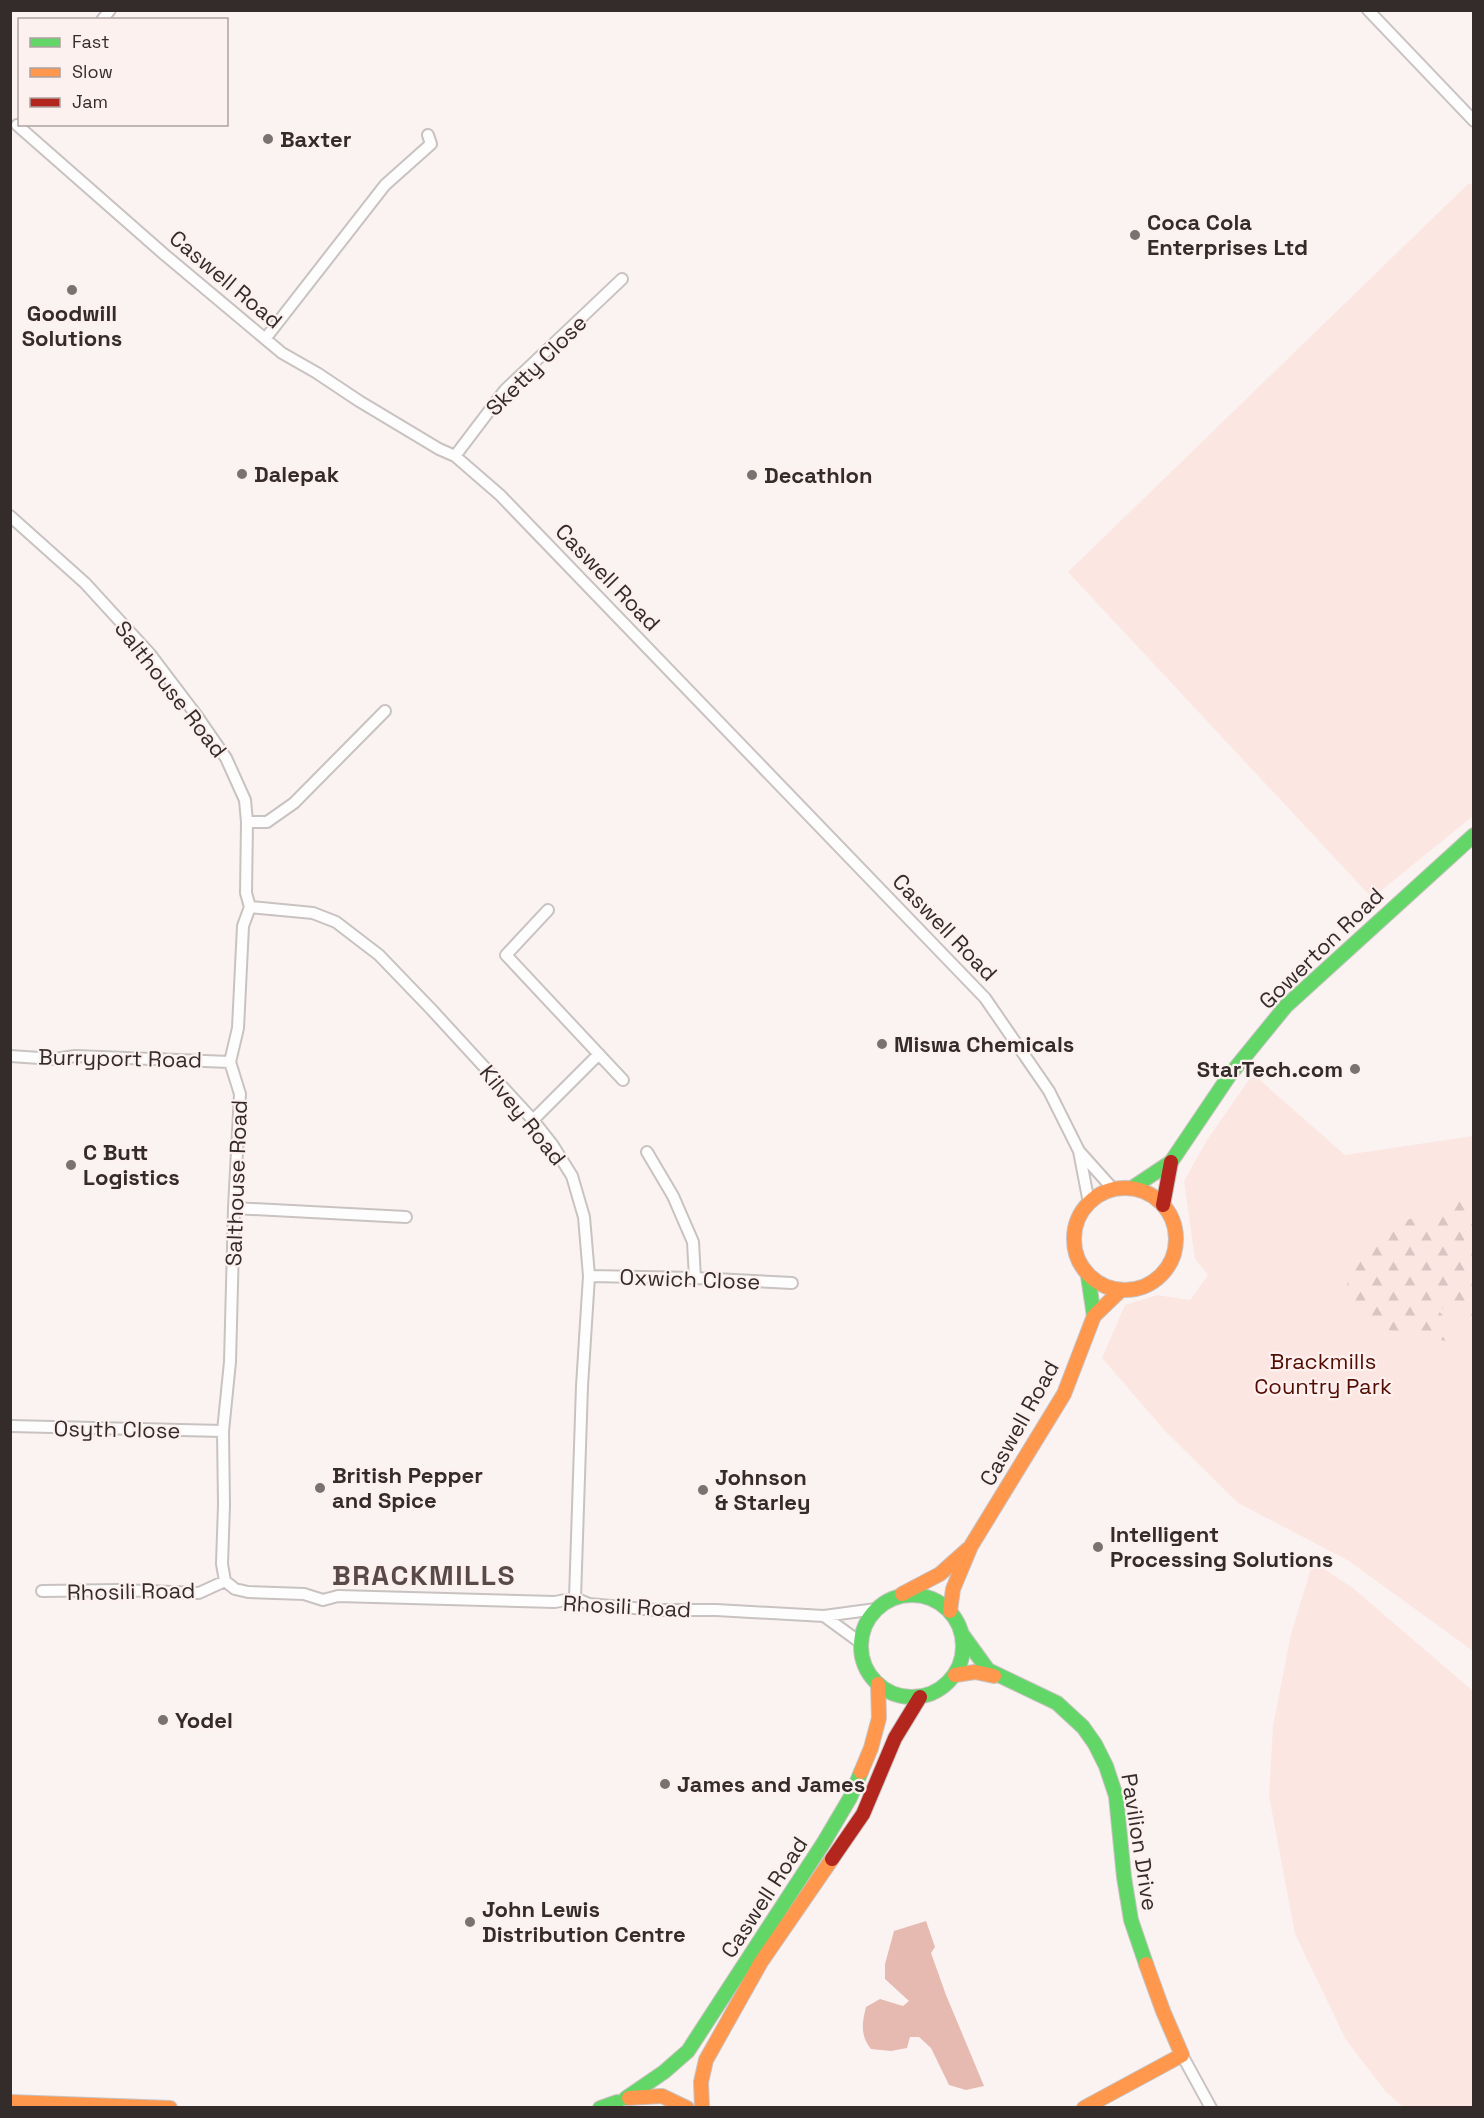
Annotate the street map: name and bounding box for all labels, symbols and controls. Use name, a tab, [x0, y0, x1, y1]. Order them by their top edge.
legend	[18, 18, 228, 126]
text: Fast	[72, 30, 109, 53]
text: Slow	[72, 60, 113, 83]
text: Jam	[72, 90, 108, 113]
place label: Baxter	[280, 125, 352, 153]
marker: Baxter	[261, 132, 275, 146]
place label: Coca Cola Enterprises Ltd	[1147, 208, 1308, 261]
street label: Caswell Road	[164, 224, 288, 334]
marker: Coca Cola Enterprises Ltd	[1128, 228, 1142, 242]
marker: Goodwill Solutions	[65, 283, 79, 297]
place label: Goodwill Solutions	[22, 299, 122, 352]
street label: Sketty Close	[479, 308, 593, 422]
place label: Dalepak	[254, 460, 340, 488]
place label: Decathlon	[764, 461, 873, 489]
marker: Dalepak	[235, 467, 249, 481]
marker: Decathlon	[745, 468, 759, 482]
street label: Caswell Road	[550, 517, 666, 637]
street label: Salthouse Road	[109, 615, 233, 763]
street label: Caswell Road	[887, 867, 1003, 987]
street label: Gowerton Road	[1253, 881, 1389, 1015]
place label: Miswa Chemicals	[894, 1030, 1074, 1058]
marker: Miswa Chemicals	[875, 1037, 889, 1051]
street label: Burryport Road	[38, 1043, 202, 1073]
place label: StarTech.com	[1197, 1055, 1343, 1083]
street label: Kilvey Road	[474, 1059, 572, 1171]
marker: StarTech.com	[1348, 1062, 1362, 1076]
street label: Salthouse Road	[219, 1099, 253, 1267]
place label: C Butt Logistics	[83, 1138, 180, 1191]
marker: C Butt Logistics	[64, 1158, 78, 1172]
street label: Oxwich Close	[619, 1263, 761, 1295]
park label: Brackmills Country Park	[1254, 1347, 1392, 1400]
street label: Caswell Road	[973, 1355, 1065, 1491]
street label: Osyth Close	[53, 1414, 181, 1444]
place label: British Pepper and Spice	[332, 1461, 483, 1514]
place label: Johnson & Starley	[715, 1463, 810, 1516]
marker: British Pepper and Spice	[313, 1481, 327, 1495]
marker: Johnson & Starley	[696, 1483, 710, 1497]
place label: Intelligent Processing Solutions	[1110, 1520, 1333, 1573]
marker: Intelligent Processing Solutions	[1091, 1540, 1105, 1554]
district label: BRACKMILLS	[332, 1557, 516, 1593]
street label: Rhosili Road	[67, 1576, 195, 1606]
street label: Rhosili Road	[562, 1589, 692, 1623]
place label: Yodel	[175, 1706, 233, 1734]
marker: Yodel	[156, 1713, 170, 1727]
place label: James and James	[677, 1770, 865, 1798]
street label: Pavilion Drive	[1115, 1771, 1165, 1913]
marker: James and James	[658, 1777, 672, 1791]
street label: Caswell Road	[714, 1831, 814, 1963]
place label: John Lewis Distribution Centre	[482, 1895, 686, 1948]
marker: John Lewis Distribution Centre	[463, 1915, 477, 1929]

